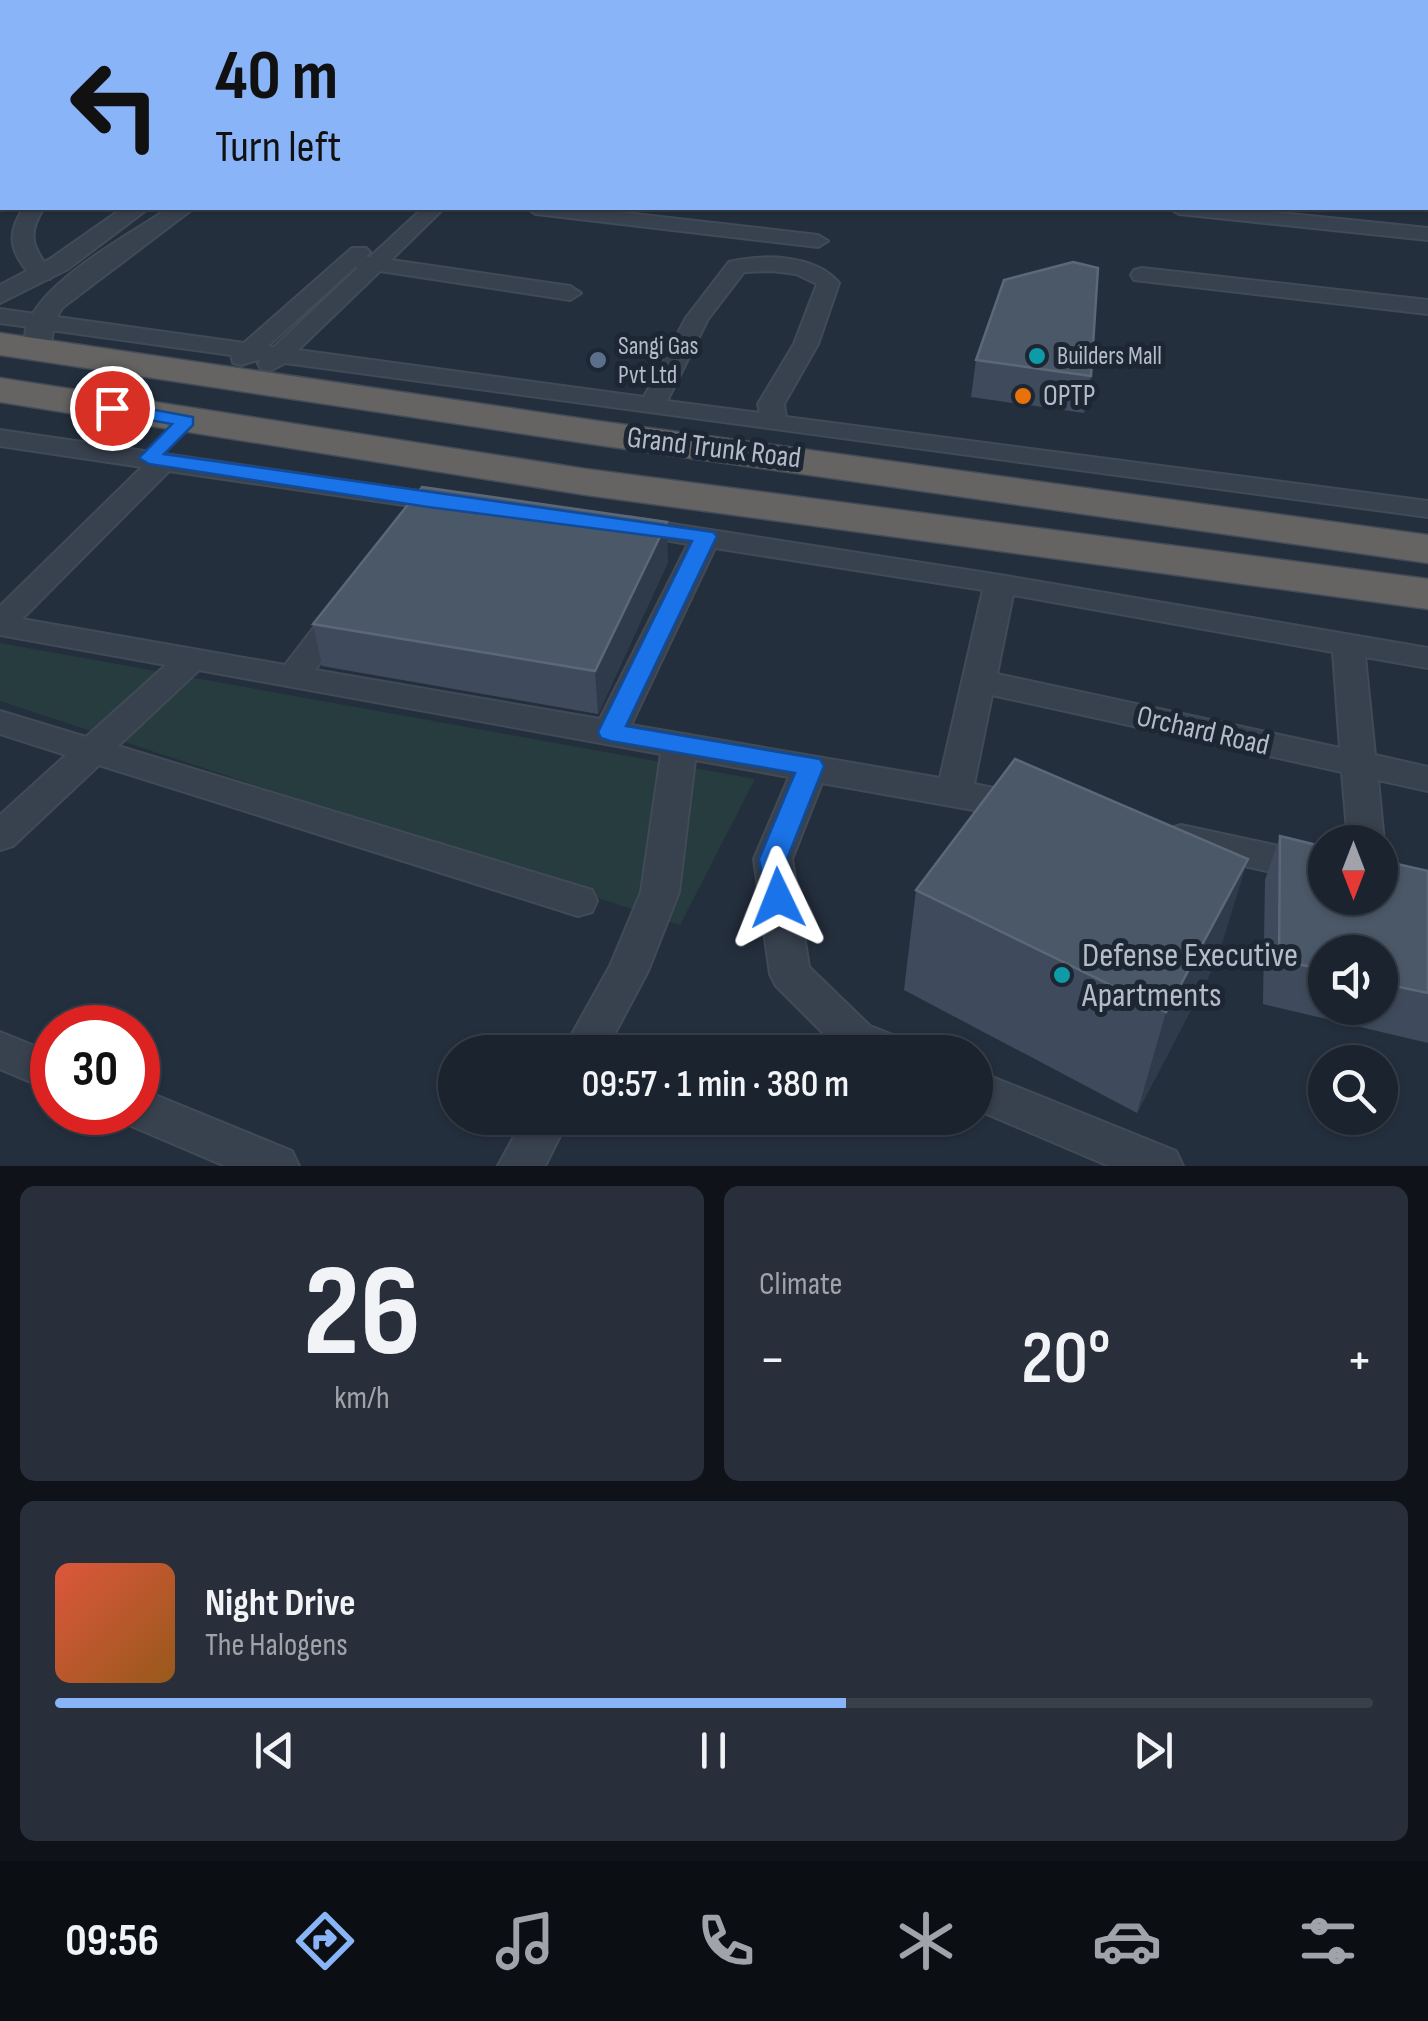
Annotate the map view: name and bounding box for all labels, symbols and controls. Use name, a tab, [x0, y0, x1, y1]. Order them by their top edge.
text: 40 m	[215, 35, 338, 119]
icon: left	[50, 40, 180, 170]
text: Turn left	[215, 120, 341, 175]
place label: Sangi Gas Pvt Ltd	[618, 331, 699, 391]
place label: Builders Mall	[1057, 341, 1162, 372]
marker: Builders Mall	[1026, 345, 1048, 367]
marker: Sangi Gas Pvt Ltd	[587, 349, 609, 371]
pin	[70, 366, 155, 451]
place label: OPTP	[1043, 378, 1095, 414]
icon: arrive	[85, 381, 140, 436]
marker: OPTP	[1012, 385, 1034, 407]
street label: Grand Trunk Road	[625, 419, 803, 477]
street label: Orchard Road	[1133, 698, 1273, 764]
north arrow	[1308, 825, 1398, 915]
map controls	[1308, 825, 1398, 1135]
position arrow	[726, 846, 830, 950]
place label: Defense Executive Apartments	[1081, 934, 1298, 1017]
button: sound	[1308, 935, 1398, 1025]
marker: Defense Executive Apartments	[1051, 964, 1073, 986]
speed limit sign: 30	[30, 1005, 160, 1135]
button: search	[1308, 1045, 1398, 1135]
text: 09:57 · 1 min · 380 m	[582, 1062, 849, 1107]
text: 26	[303, 1236, 421, 1392]
text: Climate	[759, 1265, 842, 1304]
text: 20°	[1021, 1314, 1111, 1405]
text: −	[759, 1327, 786, 1394]
text: +	[1346, 1327, 1373, 1394]
text: km/h	[334, 1379, 390, 1418]
text: Night Drive	[205, 1581, 356, 1626]
text: The Halogens	[205, 1626, 348, 1665]
icon: previous	[247, 1723, 302, 1778]
icon: pause	[686, 1723, 741, 1778]
icon: next	[1126, 1723, 1181, 1778]
icon: directions	[290, 1906, 360, 1976]
icon: music	[490, 1906, 560, 1976]
icon: phone	[691, 1906, 761, 1976]
icon: climate	[891, 1906, 961, 1976]
icon: car	[1092, 1906, 1162, 1976]
icon: filters	[1293, 1906, 1363, 1976]
text: 09:56	[65, 1914, 159, 1969]

